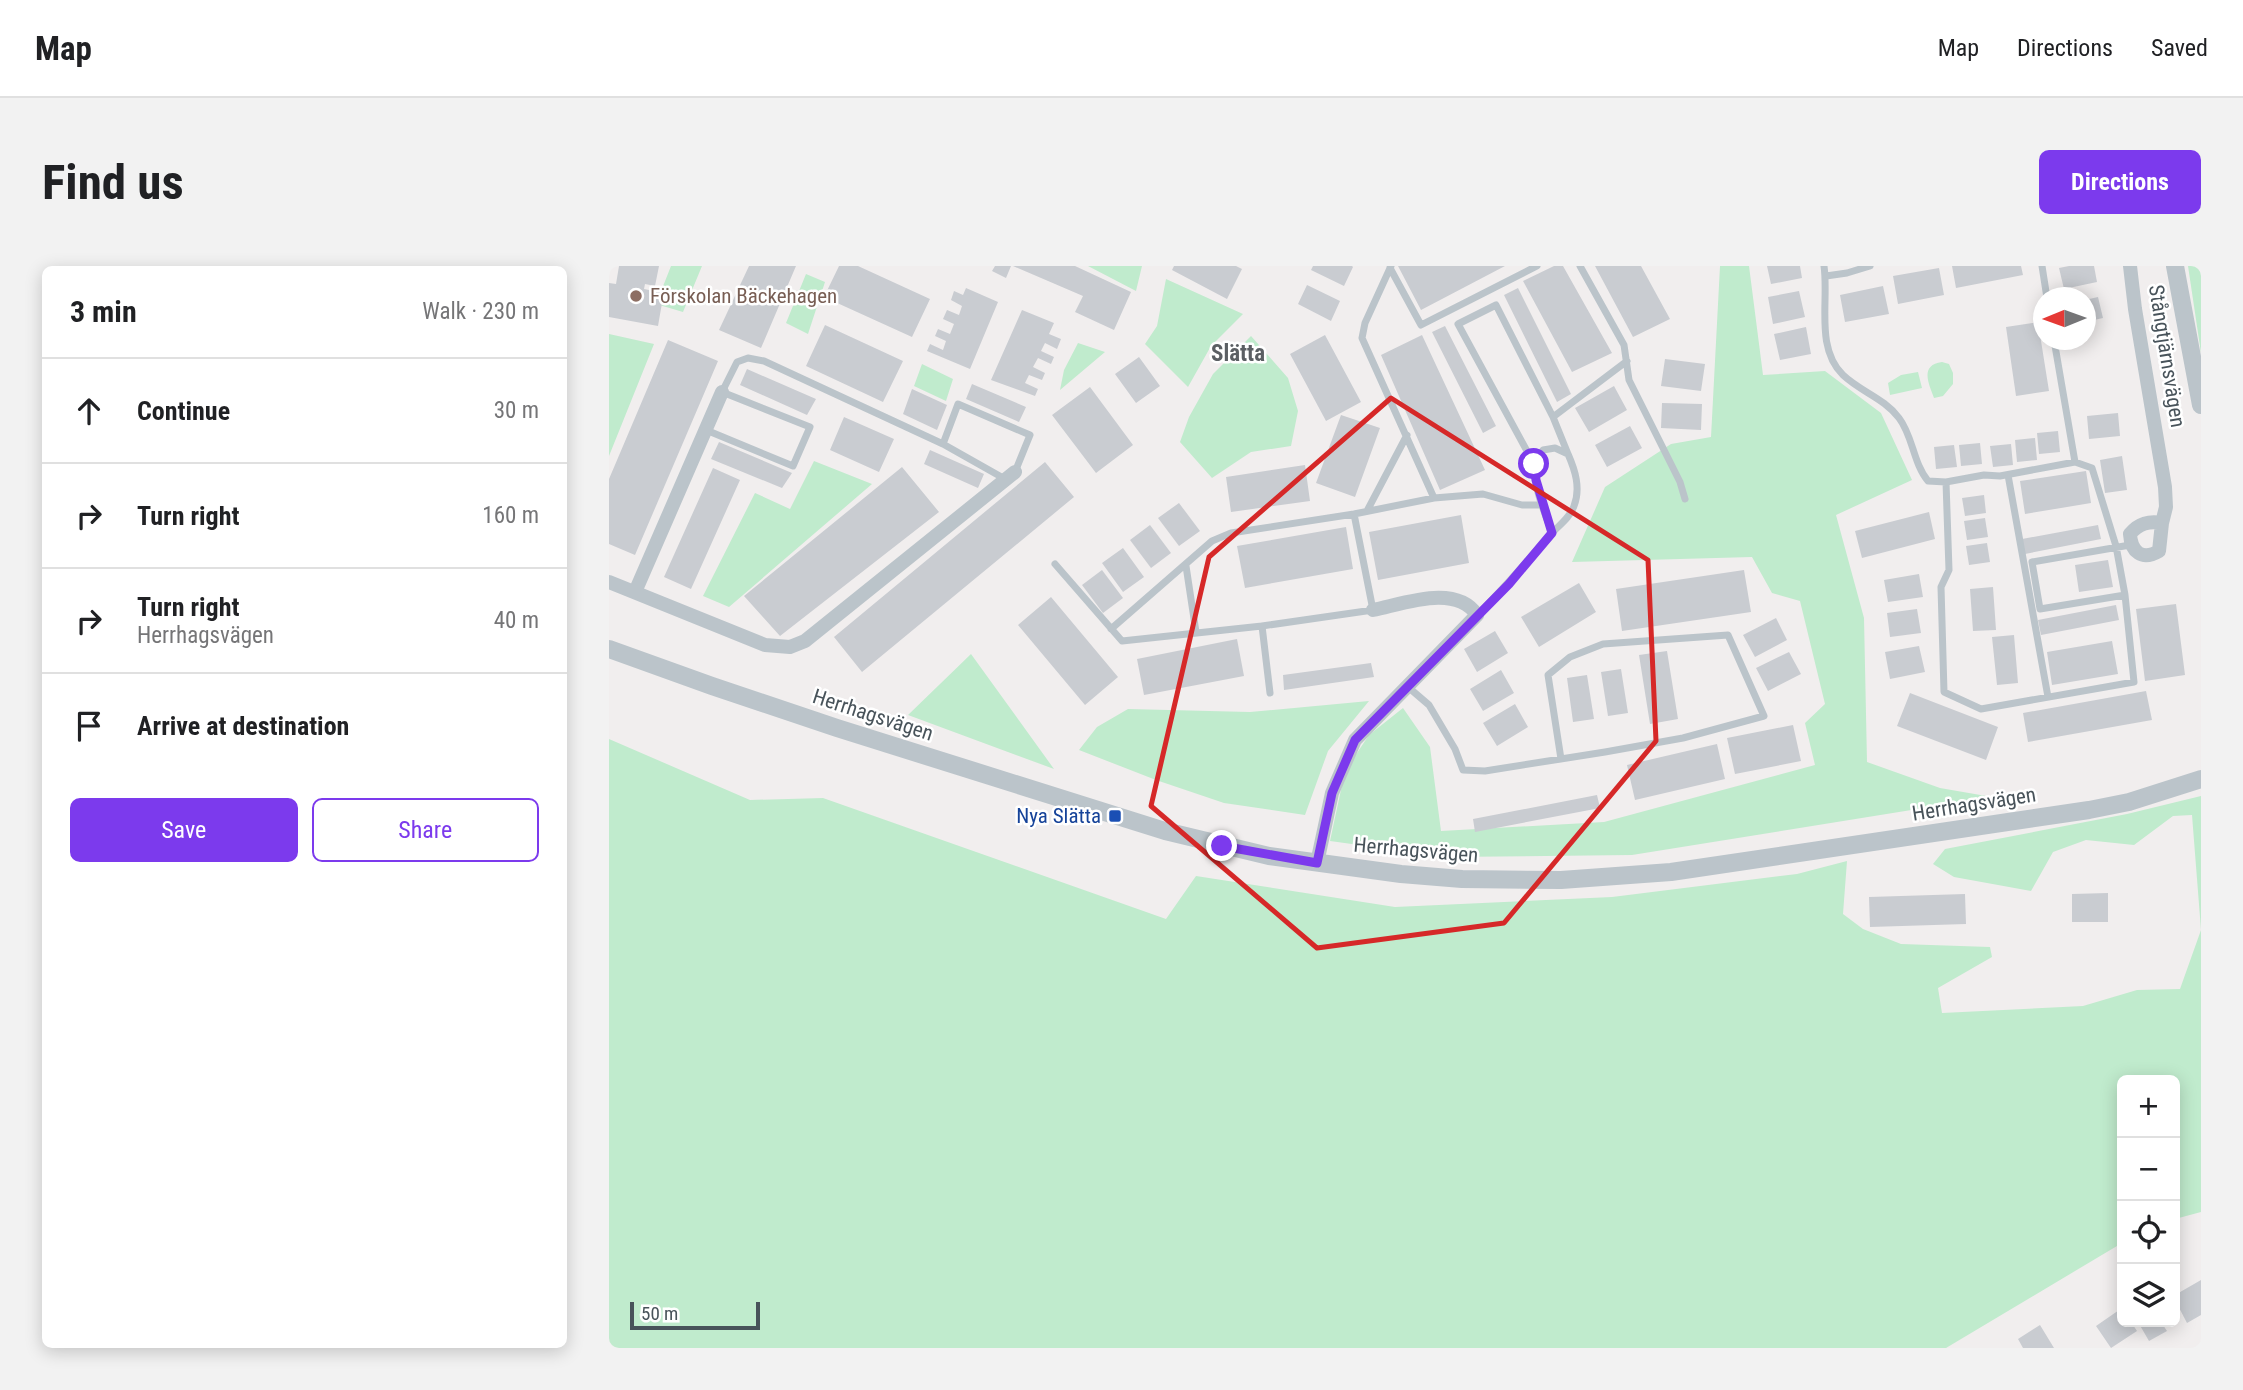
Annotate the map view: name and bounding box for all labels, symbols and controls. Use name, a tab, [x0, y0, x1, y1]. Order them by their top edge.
text: Map	[35, 29, 92, 68]
text: Map	[1938, 34, 1979, 62]
text: Directions	[2017, 34, 2113, 62]
text: Saved	[2151, 34, 2208, 62]
button: Directions	[2039, 150, 2201, 214]
text: Find us	[42, 154, 184, 211]
street label: Stångtjärnsvägen	[2144, 283, 2190, 429]
place label: Förskolan Bäckehagen	[650, 284, 837, 308]
north arrow	[2033, 287, 2096, 350]
marker: Förskolan Bäckehagen	[628, 288, 644, 304]
text: 3 min	[70, 294, 137, 329]
text: Walk · 230 m	[422, 298, 539, 325]
district label: Slätta	[1211, 340, 1265, 367]
icon: ahead	[70, 392, 108, 430]
text: Continue	[137, 396, 230, 426]
text: 30 m	[494, 397, 539, 424]
route start	[1518, 448, 1549, 479]
icon: right	[70, 497, 108, 535]
text: Turn right	[137, 501, 239, 531]
text: 160 m	[482, 502, 539, 529]
text: Turn right	[137, 592, 239, 622]
icon: right	[70, 602, 108, 640]
text: 40 m	[494, 607, 539, 634]
text: Herrhagsvägen	[137, 622, 274, 649]
street label: Herrhagsvägen	[810, 684, 936, 746]
icon: arrive	[70, 707, 108, 745]
text: Arrive at destination	[137, 711, 349, 741]
street label: Herrhagsvägen	[1910, 782, 2038, 826]
button: Save	[70, 798, 298, 862]
button: Share	[312, 798, 539, 862]
place label: Nya Slätta	[1016, 804, 1101, 828]
marker: Nya Slätta	[1107, 808, 1123, 824]
route end	[1206, 830, 1237, 861]
street label: Herrhagsvägen	[1353, 833, 1479, 867]
map controls	[2117, 1075, 2180, 1327]
button: +	[2117, 1075, 2180, 1138]
button: −	[2117, 1138, 2180, 1201]
button: locate	[2117, 1201, 2180, 1264]
button: layers	[2117, 1264, 2180, 1327]
scale bar	[630, 1299, 759, 1331]
text: 50 m	[641, 1302, 678, 1325]

